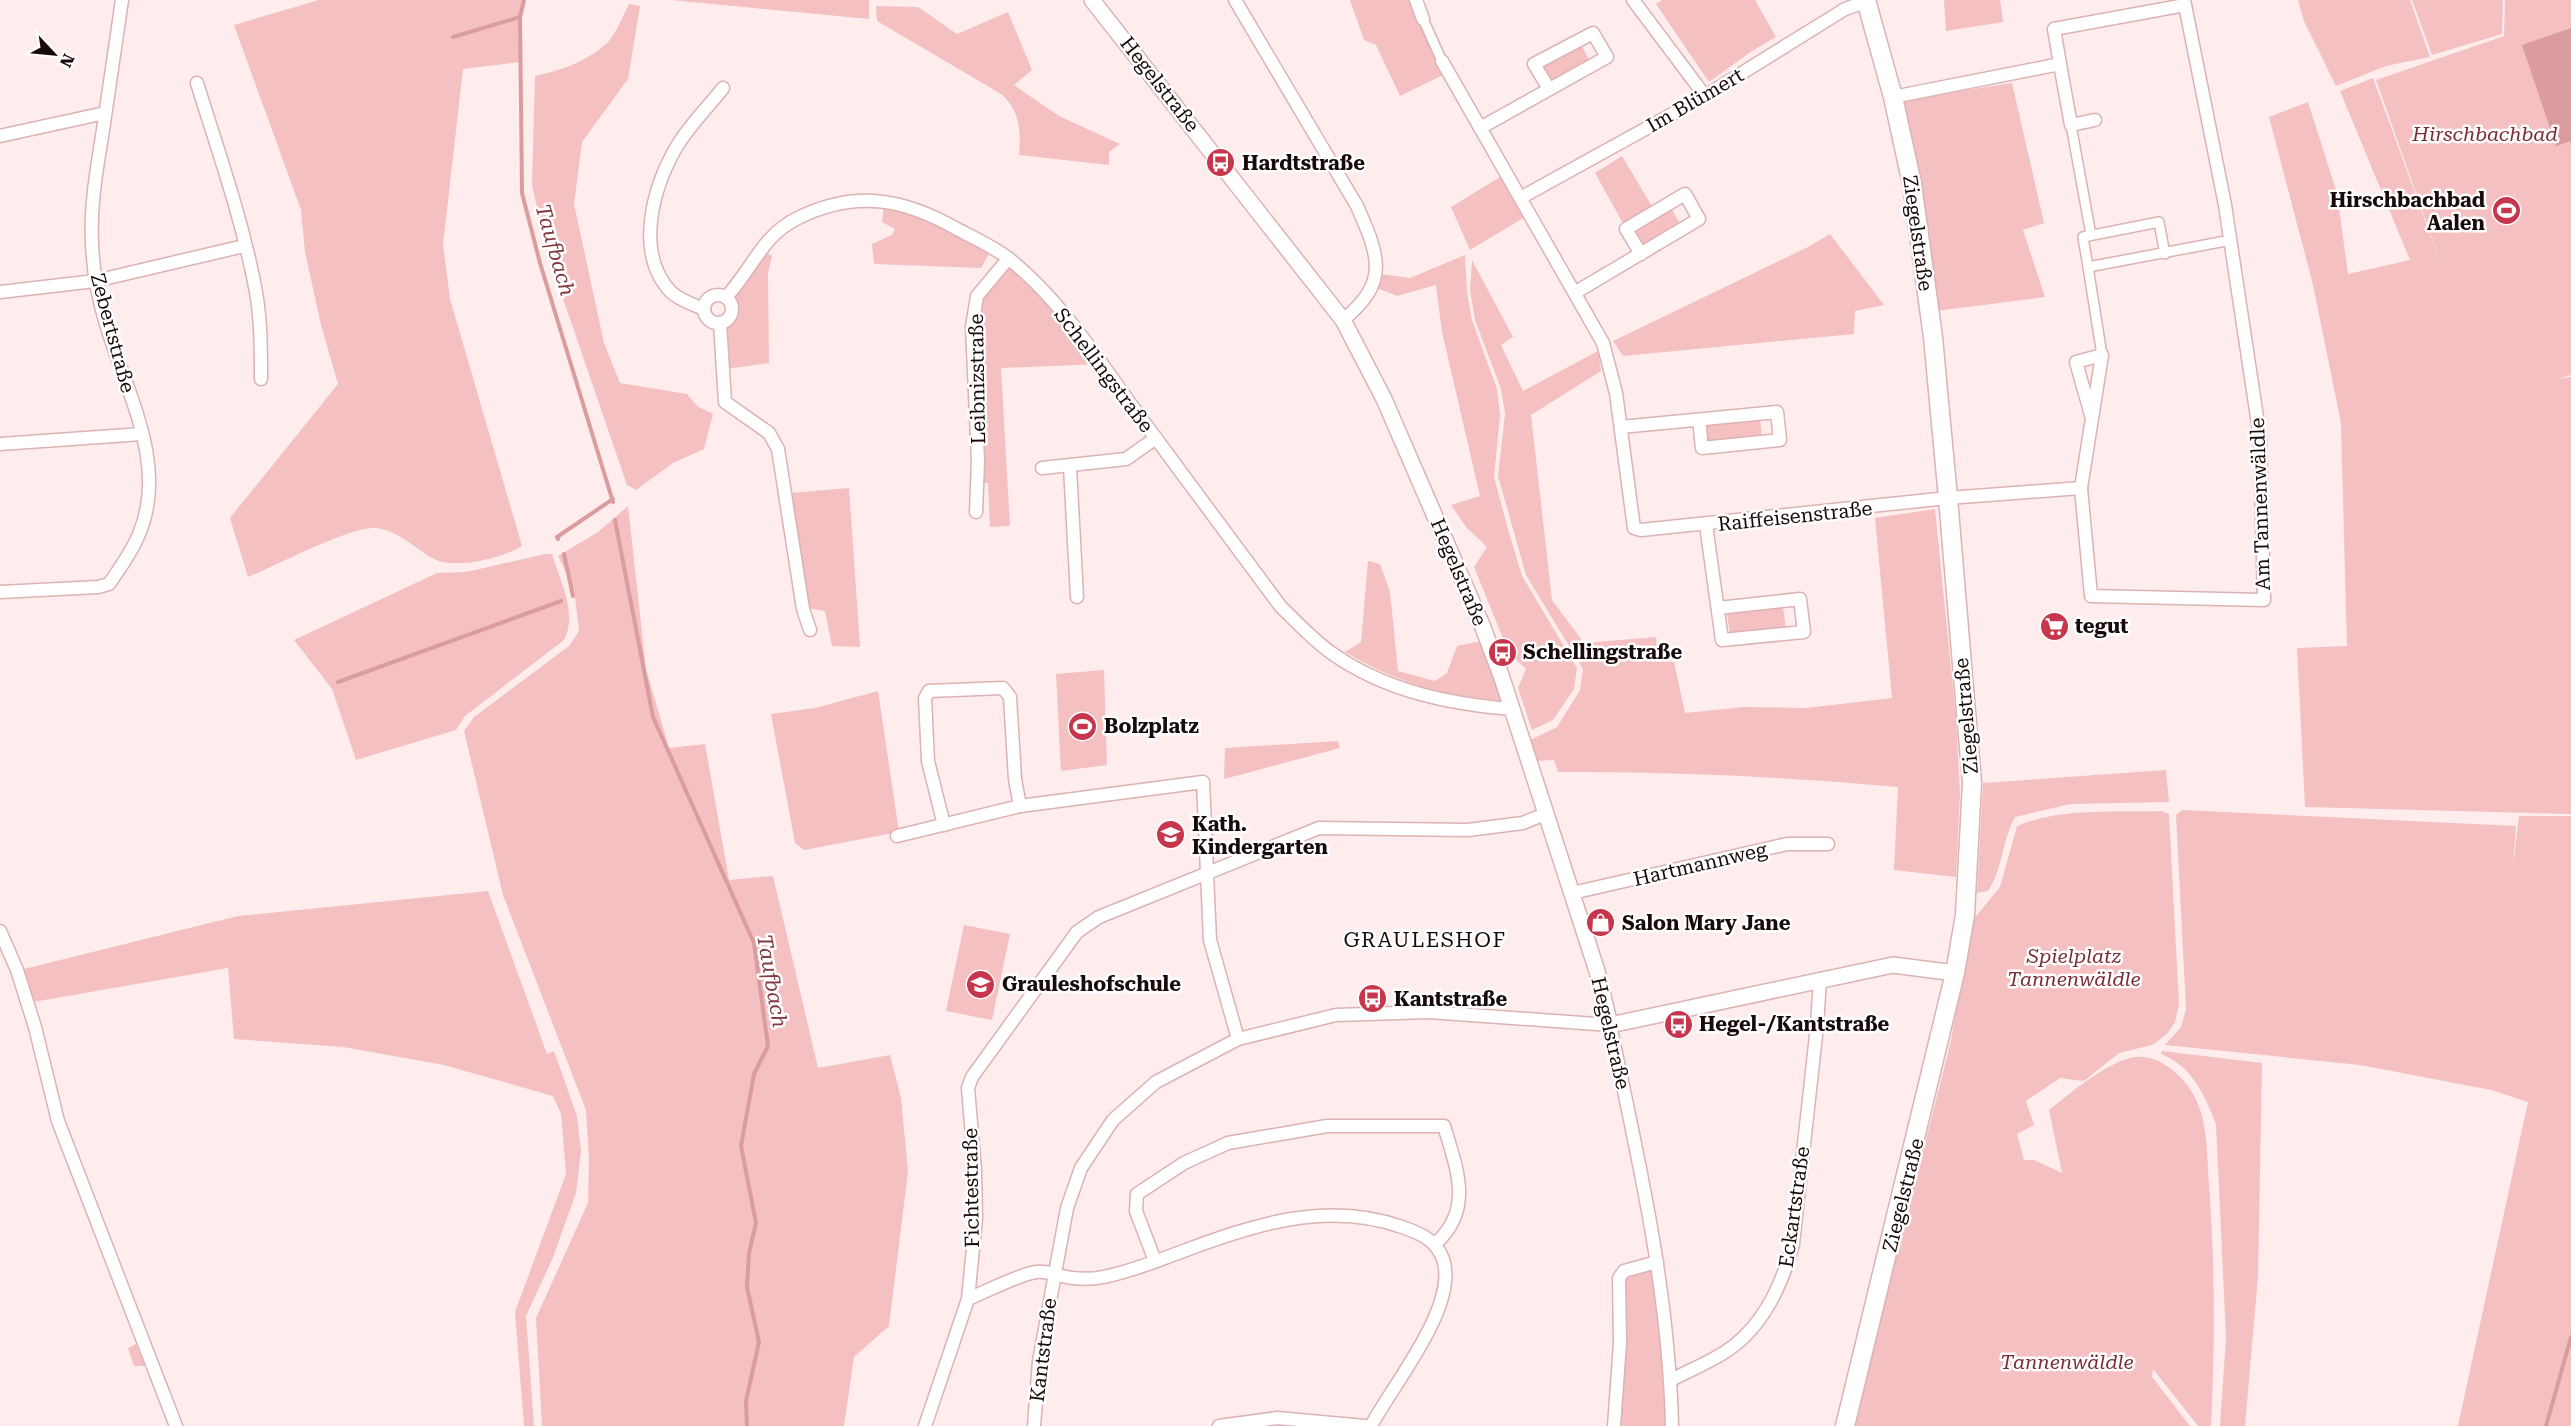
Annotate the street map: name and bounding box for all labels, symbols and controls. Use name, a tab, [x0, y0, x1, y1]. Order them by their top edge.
north arrow	[24, 24, 84, 84]
street label: Hegelstraße	[1115, 32, 1205, 136]
text: N	[56, 51, 78, 70]
street label: Im Blümert	[1642, 62, 1748, 137]
park label: Hirschbachbad	[2411, 122, 2558, 146]
bus stop icon: Hardtstraße	[1205, 147, 1237, 179]
place label: Hardtstraße	[1242, 151, 1365, 175]
street label: Ziegelstraße	[1898, 173, 1938, 293]
place label: Hirschbachbad Aalen	[2330, 188, 2486, 235]
sports icon: Hirschbachbad Aalen	[2490, 195, 2522, 227]
water label: Taufbach	[530, 201, 580, 299]
street label: Zebertstraße	[86, 271, 140, 395]
street label: Schellingstraße	[1049, 303, 1159, 437]
street label: Leibnizstraße	[964, 313, 990, 445]
street label: Am Tannenwäldle	[2245, 417, 2275, 591]
street label: Raiffeisenstraße	[1716, 496, 1874, 536]
street label: Hegelstraße	[1426, 515, 1492, 629]
supermarket icon: tegut	[2038, 610, 2070, 642]
place label: tegut	[2075, 614, 2128, 638]
bus stop icon: Schellingstraße	[1486, 636, 1518, 668]
place label: Schellingstraße	[1523, 640, 1682, 664]
street label: Ziegelstraße	[1949, 657, 1983, 775]
sports icon: Bolzplatz	[1067, 710, 1099, 742]
place label: Bolzplatz	[1104, 714, 1199, 738]
place label: Kath. Kindergarten	[1192, 812, 1329, 859]
school or university icon: Kath. Kindergarten	[1155, 819, 1187, 851]
street label: Hartmannweg	[1631, 837, 1770, 891]
shop icon: Salon Mary Jane	[1585, 907, 1617, 939]
place label: Salon Mary Jane	[1622, 911, 1791, 935]
district label: GRAULESHOF	[1343, 928, 1507, 952]
water label: Taufbach	[752, 932, 792, 1030]
park label: Spielplatz Tannenwäldle	[2007, 944, 2141, 991]
school or university icon: Grauleshofschule	[965, 968, 997, 1000]
place label: Grauleshofschule	[1002, 972, 1181, 996]
street label: Hegelstraße	[1586, 975, 1636, 1091]
bus stop icon: Kantstraße	[1357, 983, 1389, 1015]
place label: Kantstraße	[1394, 987, 1507, 1011]
bus stop icon: Hegel-/Kantstraße	[1662, 1008, 1694, 1040]
place label: Hegel-/Kantstraße	[1699, 1012, 1890, 1036]
street label: Fichtestraße	[958, 1128, 984, 1248]
street label: Ziegelstraße	[1877, 1135, 1929, 1255]
street label: Eckartstraße	[1774, 1145, 1814, 1269]
street label: Kantstraße	[1025, 1297, 1061, 1403]
park label: Tannenwäldle	[2000, 1350, 2134, 1374]

